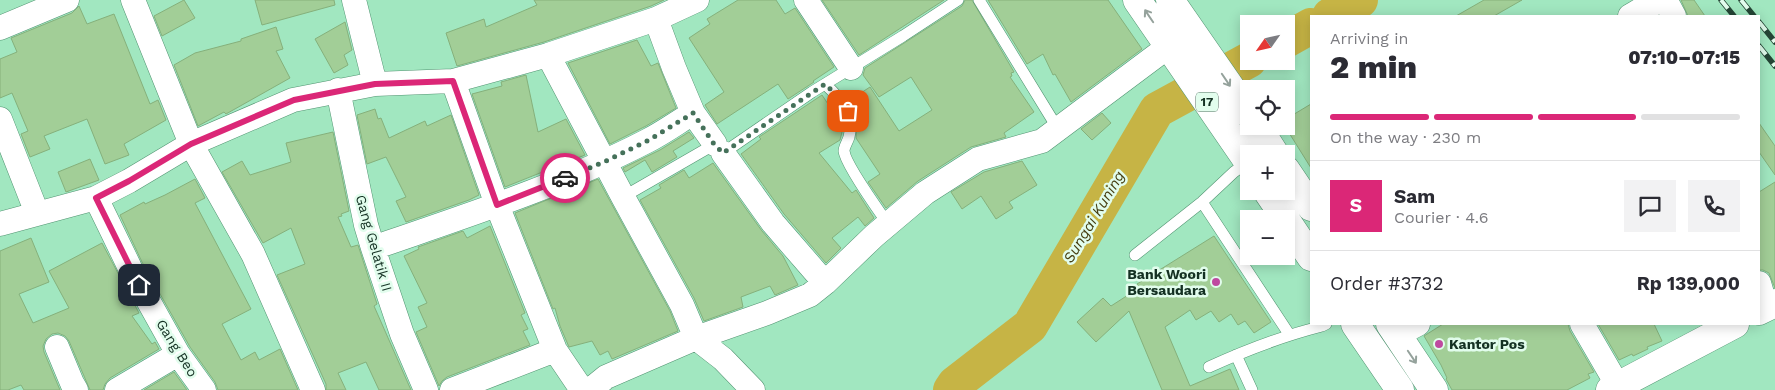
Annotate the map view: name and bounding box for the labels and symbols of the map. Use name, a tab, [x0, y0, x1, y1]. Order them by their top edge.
one-way arrow	[1144, 10, 1154, 24]
north arrow	[1240, 15, 1295, 70]
one-way arrow	[1221, 73, 1231, 87]
pin	[827, 90, 869, 132]
road number: 17	[1196, 92, 1218, 111]
courier	[540, 153, 590, 203]
water label: Sungai Kuning	[1059, 168, 1129, 266]
street label: Gang Gelatik II	[353, 193, 395, 293]
pin	[118, 264, 160, 306]
place label: Bank Woori Bersaudara	[1127, 266, 1207, 298]
marker: Bank Woori Bersaudara	[1210, 276, 1222, 288]
street label: Gang Beo	[153, 316, 201, 380]
place label: Kantor Pos	[1449, 336, 1525, 352]
marker: Kantor Pos	[1433, 338, 1445, 350]
one-way arrow	[1407, 350, 1417, 364]

